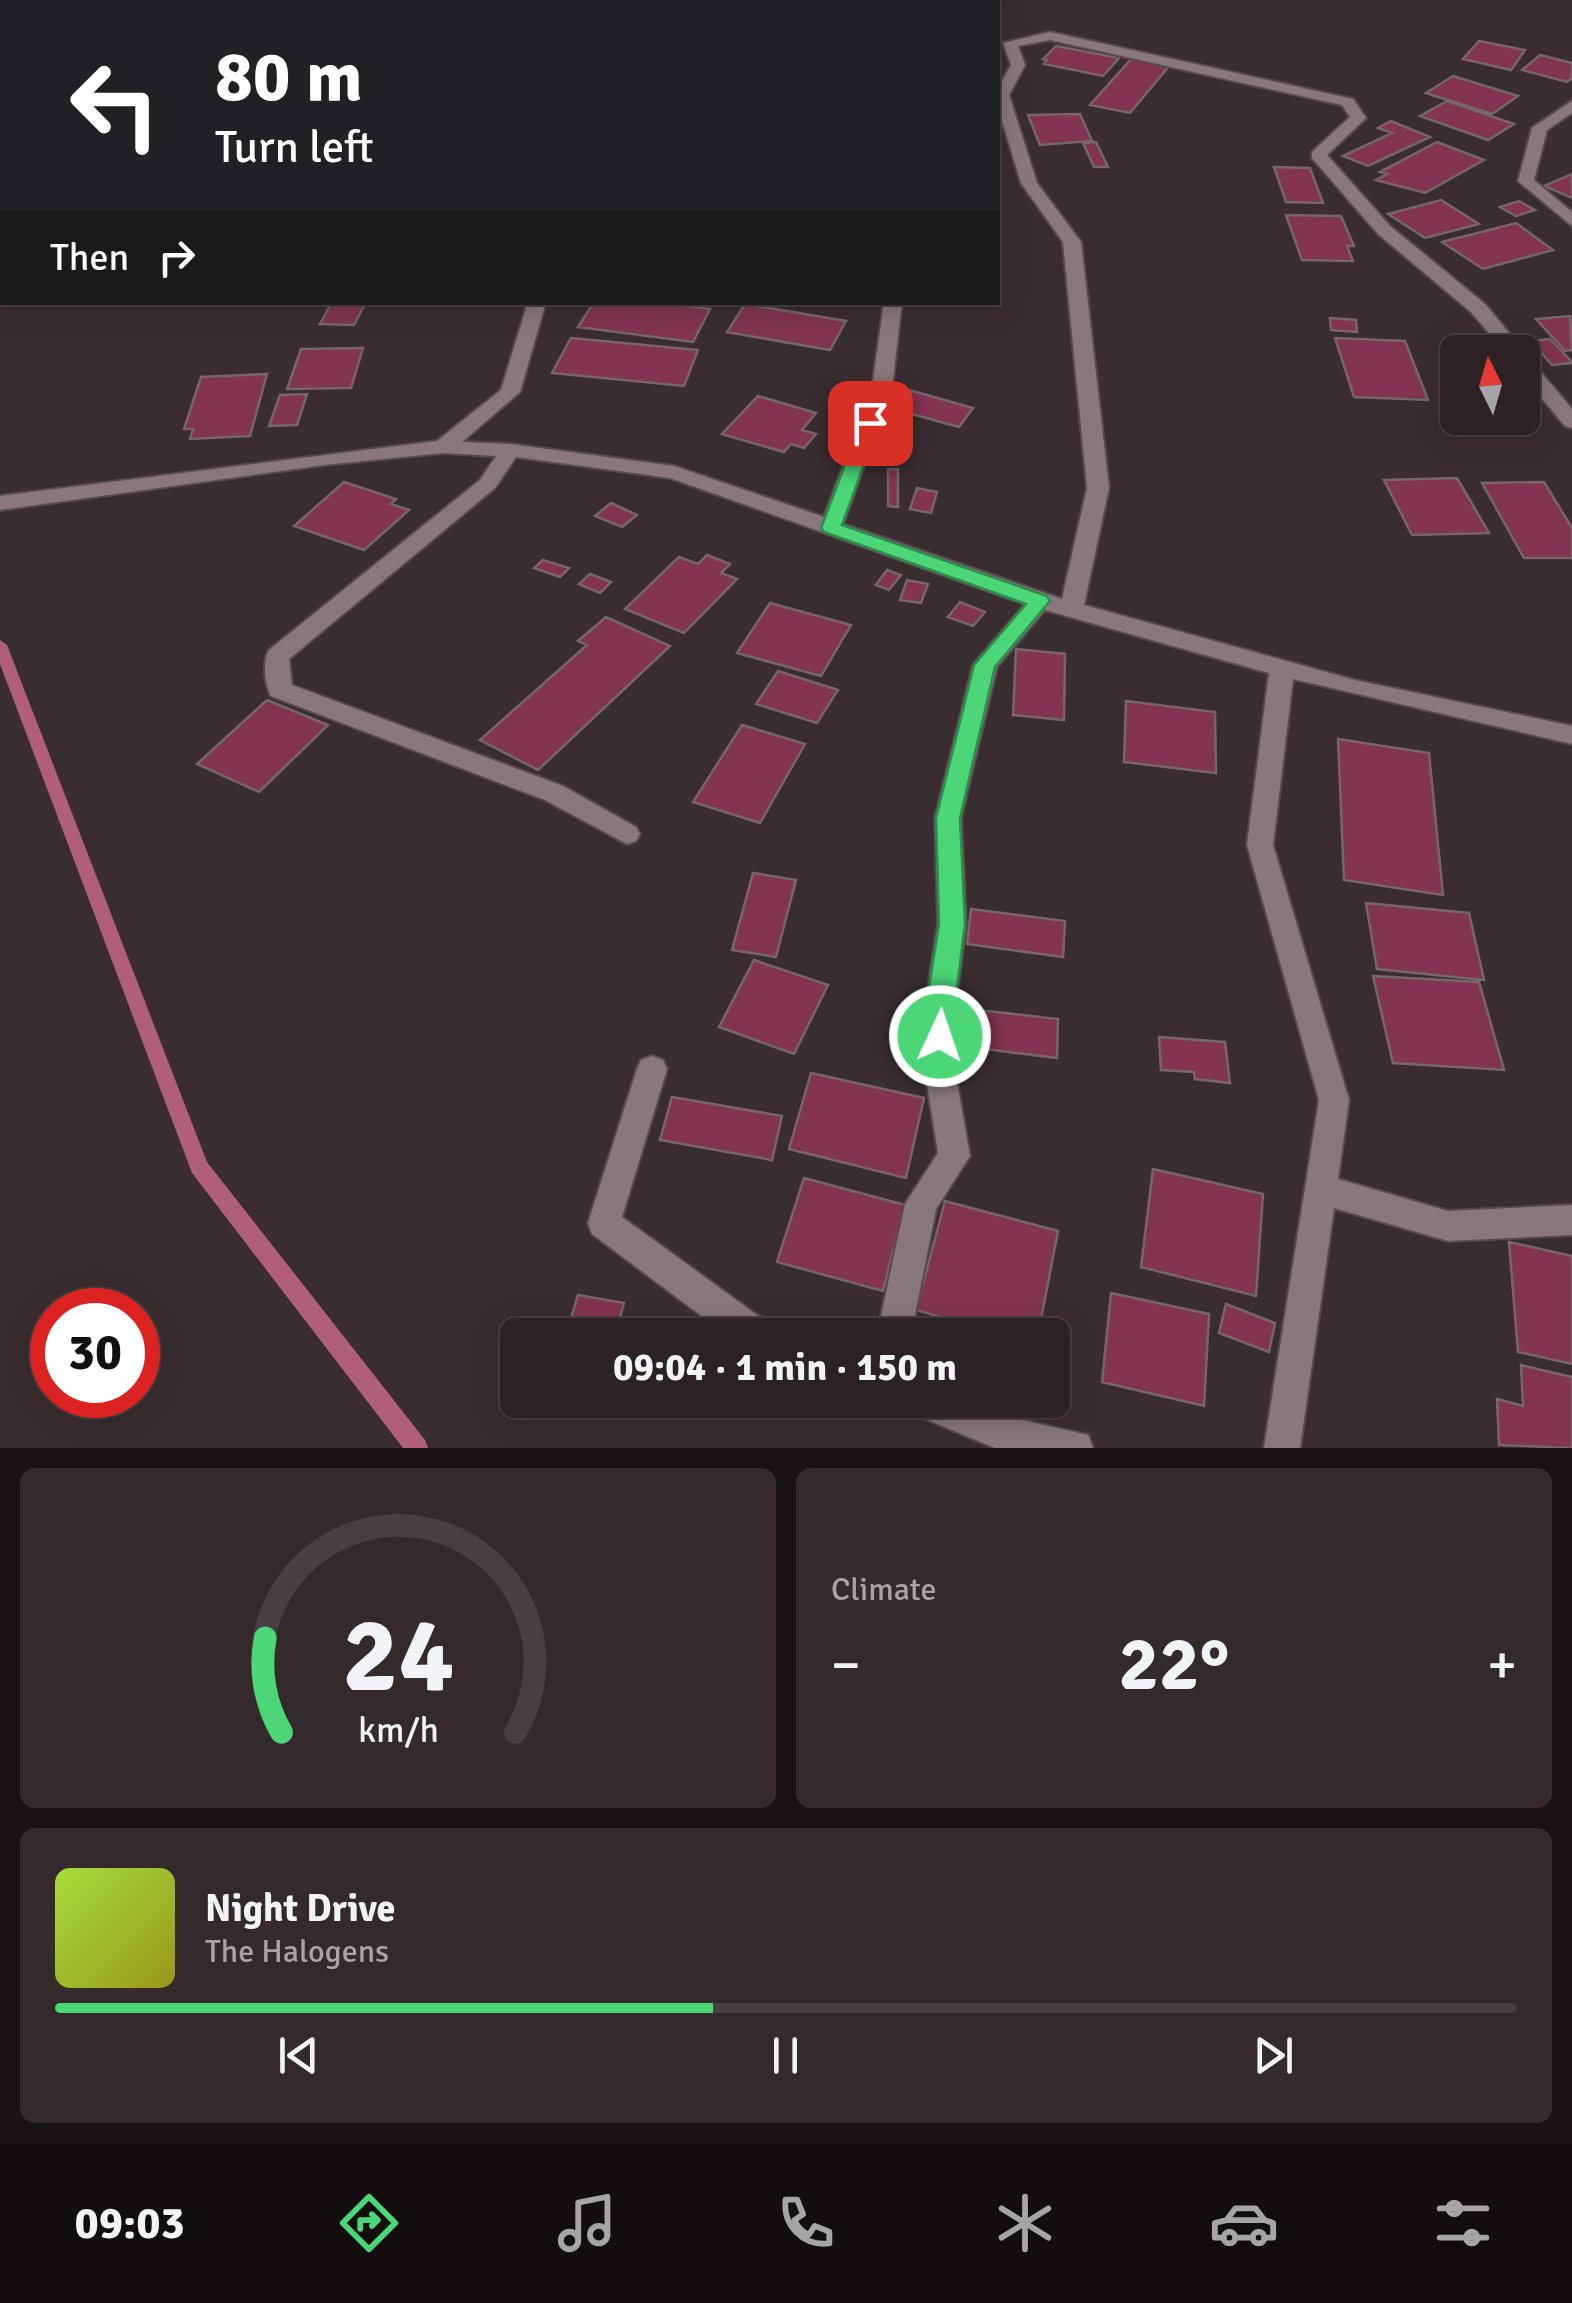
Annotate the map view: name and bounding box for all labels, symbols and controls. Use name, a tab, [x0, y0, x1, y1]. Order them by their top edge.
text: 80 m	[215, 34, 363, 120]
icon: left	[50, 40, 180, 170]
text: Turn left	[215, 120, 374, 175]
icon: right	[149, 230, 204, 285]
text: Then	[50, 234, 129, 281]
north arrow	[1440, 335, 1540, 435]
map controls	[1440, 335, 1540, 435]
pin	[828, 381, 913, 466]
icon: arrive	[843, 396, 898, 451]
position arrow	[888, 984, 992, 1088]
speed limit sign: 30	[30, 1288, 160, 1418]
text: 09:04 · 1 min · 150 m	[613, 1344, 957, 1391]
text: Climate	[831, 1570, 937, 1609]
text: 24	[342, 1592, 454, 1720]
text: 22°	[1119, 1618, 1230, 1711]
text: −	[831, 1631, 861, 1699]
text: +	[1487, 1631, 1517, 1699]
text: km/h	[358, 1708, 438, 1752]
text: Night Drive	[205, 1885, 395, 1932]
text: The Halogens	[205, 1932, 389, 1971]
icon: previous	[271, 2028, 326, 2083]
icon: pause	[758, 2028, 813, 2083]
icon: next	[1246, 2028, 1301, 2083]
icon: directions	[334, 2188, 404, 2258]
icon: music	[552, 2188, 622, 2258]
icon: phone	[771, 2188, 841, 2258]
icon: climate	[990, 2188, 1060, 2258]
icon: car	[1209, 2188, 1279, 2258]
icon: filters	[1428, 2188, 1498, 2258]
text: 09:03	[74, 2196, 185, 2251]

